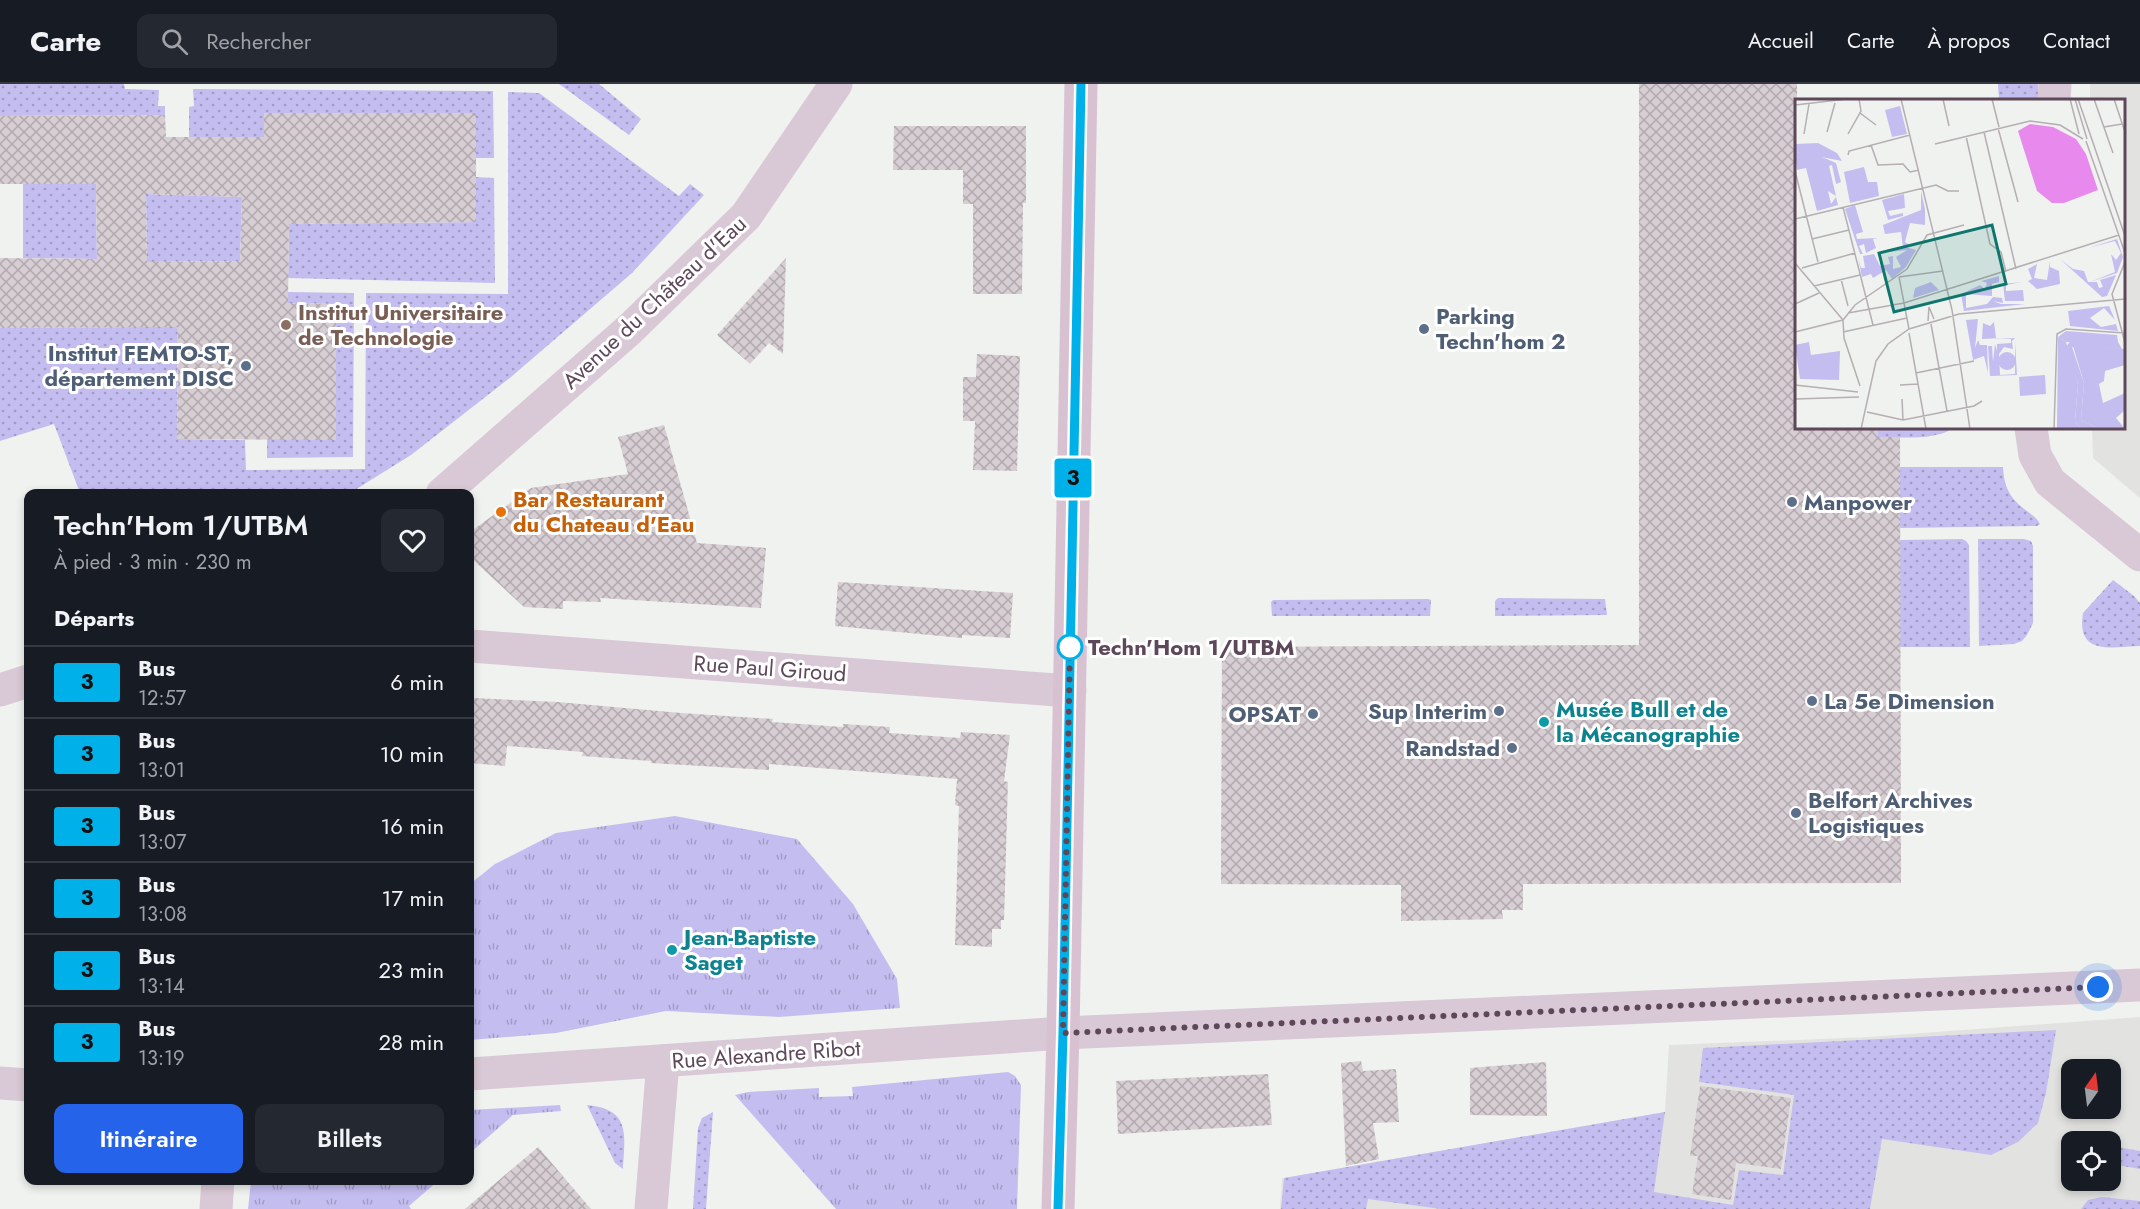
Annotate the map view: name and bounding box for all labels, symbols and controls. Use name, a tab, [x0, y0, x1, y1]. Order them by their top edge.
search box	[137, 14, 557, 68]
text: Carte	[30, 21, 101, 62]
icon: search	[158, 25, 191, 58]
text: Rechercher	[206, 25, 311, 57]
text: Accueil	[1748, 26, 1814, 56]
text: Carte	[1847, 26, 1895, 56]
text: À propos	[1928, 26, 2010, 56]
text: Contact	[2043, 26, 2110, 56]
inset map	[1795, 99, 2125, 429]
street label: Avenue du Château d'Eau	[555, 208, 753, 396]
place label: Institut Universitaire de Technologie	[298, 296, 503, 353]
place label: Parking Techn'hom 2	[1436, 300, 1565, 357]
marker: Institut Universitaire de Technologie	[279, 318, 293, 332]
marker: Parking Techn'hom 2	[1417, 322, 1431, 336]
place label: Institut FEMTO-ST, département DISC	[45, 337, 234, 394]
marker: Institut FEMTO-ST, département DISC	[239, 359, 253, 373]
line badge: 3	[1054, 458, 1092, 498]
text: 3	[1066, 463, 1080, 493]
place label: Bar Restaurant du Chateau d'Eau	[513, 483, 694, 540]
place label: Manpower	[1804, 486, 1912, 518]
marker: Manpower	[1785, 495, 1799, 509]
text: Techn'Hom 1/UTBM	[54, 505, 308, 546]
marker: Bar Restaurant du Chateau d'Eau	[494, 505, 508, 519]
button: heart	[381, 509, 444, 572]
text: À pied · 3 min · 230 m	[54, 548, 252, 577]
text: Départs	[54, 602, 134, 634]
place label: Techn'Hom 1/UTBM	[1088, 631, 1294, 663]
marker: Techn'Hom 1/UTBM	[1057, 634, 1083, 660]
street label: Rue Paul Giroud	[693, 647, 847, 689]
text: Bus	[138, 652, 175, 684]
text: 6 min	[390, 666, 444, 698]
text: 3	[80, 667, 94, 697]
text: 12:57	[138, 684, 186, 713]
place label: La 5e Dimension	[1824, 685, 1995, 717]
place label: Musée Bull et de la Mécanographie	[1556, 693, 1740, 750]
marker: La 5e Dimension	[1805, 694, 1819, 708]
place label: Sup Interim	[1368, 695, 1487, 727]
place label: OPSAT	[1229, 698, 1302, 730]
marker: Sup Interim	[1492, 704, 1506, 718]
marker: OPSAT	[1306, 707, 1320, 721]
marker: Musée Bull et de la Mécanographie	[1537, 715, 1551, 729]
text: Bus	[138, 724, 175, 756]
place label: Randstad	[1405, 732, 1500, 764]
text: 10 min	[380, 738, 444, 770]
text: 3	[80, 739, 94, 769]
marker: Randstad	[1505, 741, 1519, 755]
text: 13:01	[138, 756, 185, 785]
place label: Belfort Archives Logistiques	[1808, 784, 1973, 841]
text: Bus	[138, 796, 175, 828]
marker: Belfort Archives Logistiques	[1789, 806, 1803, 820]
text: 16 min	[380, 810, 444, 842]
text: 3	[80, 811, 94, 841]
text: 13:07	[138, 828, 186, 857]
text: Bus	[138, 868, 175, 900]
text: 17 min	[382, 882, 444, 914]
text: 3	[80, 883, 94, 913]
text: 13:08	[138, 900, 187, 929]
place label: Jean-Baptiste Saget	[680, 921, 816, 978]
text: Bus	[138, 940, 175, 972]
marker: Jean-Baptiste Saget	[665, 943, 679, 957]
text: 23 min	[378, 954, 444, 986]
text: 3	[80, 955, 94, 985]
text: 13:14	[138, 972, 185, 1001]
your location	[2083, 972, 2113, 1002]
text: Bus	[138, 1012, 175, 1044]
text: 28 min	[378, 1026, 444, 1058]
text: 3	[80, 1027, 94, 1057]
street label: Rue Alexandre Ribot	[670, 1031, 862, 1077]
text: 13:19	[138, 1044, 184, 1073]
north arrow	[2061, 1059, 2121, 1119]
map controls	[2061, 1059, 2121, 1191]
button: Itinéraire	[54, 1104, 243, 1173]
button: Billets	[255, 1104, 444, 1173]
button: locate	[2061, 1131, 2121, 1191]

